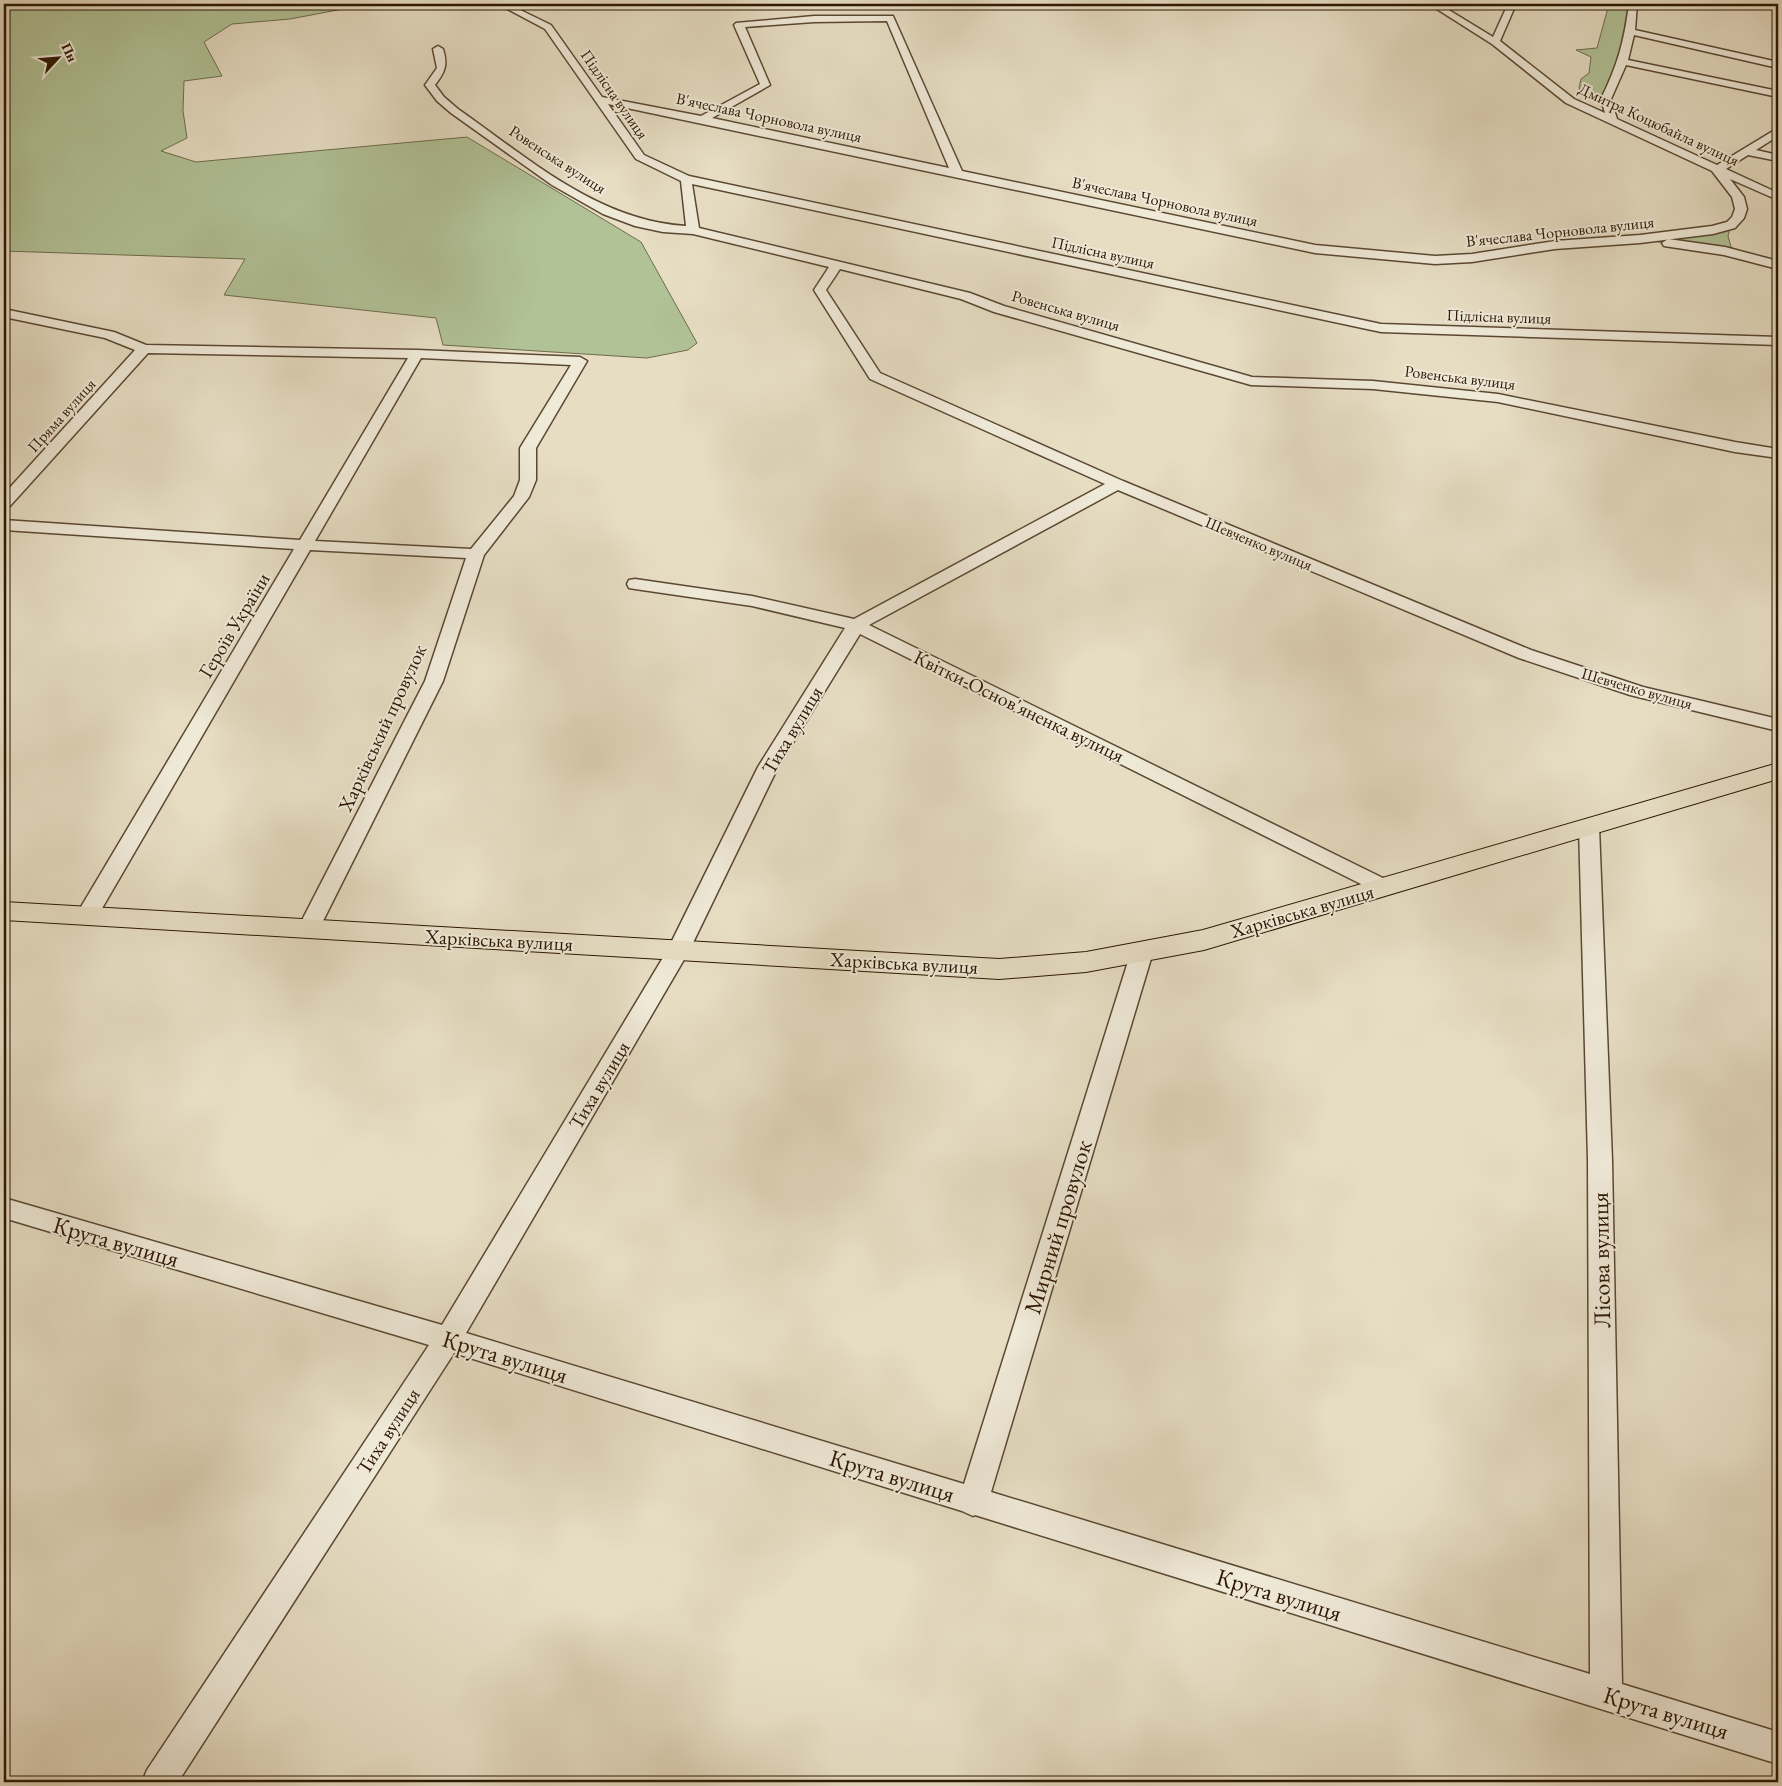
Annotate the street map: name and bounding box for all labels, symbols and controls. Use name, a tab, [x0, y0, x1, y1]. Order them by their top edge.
north arrow	[32, 32, 82, 82]
text: Пн	[57, 40, 82, 65]
street label: Підлісна вулиця	[576, 45, 653, 143]
street label: Дмитра Коцюбайла вулиця	[1575, 78, 1742, 171]
street label: В'ячеслава Чорновола вулиця	[674, 88, 864, 147]
street label: Ровенська вулиця	[505, 120, 610, 199]
street label: В'ячеслава Чорновола вулиця	[1070, 172, 1260, 231]
street label: В'ячеслава Чорновола вулиця	[1465, 211, 1655, 252]
street label: Підлісна вулиця	[1049, 231, 1156, 274]
street label: Ровенська вулиця	[1009, 285, 1122, 336]
street label: Підлісна вулиця	[1446, 304, 1552, 329]
street label: Ровенська вулиця	[1403, 360, 1517, 395]
street label: Пряма вулиця	[23, 374, 100, 457]
street label: Шевченко вулиця	[1202, 511, 1316, 575]
street label: Героїв України	[192, 567, 276, 682]
street label: Харківський провулок	[331, 640, 432, 817]
street label: Квітки-Основ'яненка вулиця	[910, 644, 1129, 768]
street label: Шевченко вулиця	[1579, 663, 1695, 714]
street label: Тиха вулиця	[756, 681, 828, 779]
street label: Харківська вулиця	[1226, 878, 1377, 944]
street label: Харківська вулиця	[423, 923, 574, 957]
street label: Харківська вулиця	[828, 946, 979, 980]
street label: Тиха вулиця	[563, 1036, 635, 1134]
street label: Мирний провулок	[1016, 1136, 1099, 1318]
street label: Лісова вулиця	[1584, 1192, 1617, 1328]
street label: Крута вулиця	[50, 1209, 183, 1274]
street label: Крута вулиця	[439, 1323, 572, 1390]
street label: Тиха вулиця	[350, 1383, 426, 1479]
street label: Крута вулиця	[826, 1442, 959, 1509]
street label: Крута вулиця	[1213, 1561, 1346, 1628]
street label: Крута вулиця	[1600, 1679, 1733, 1746]

